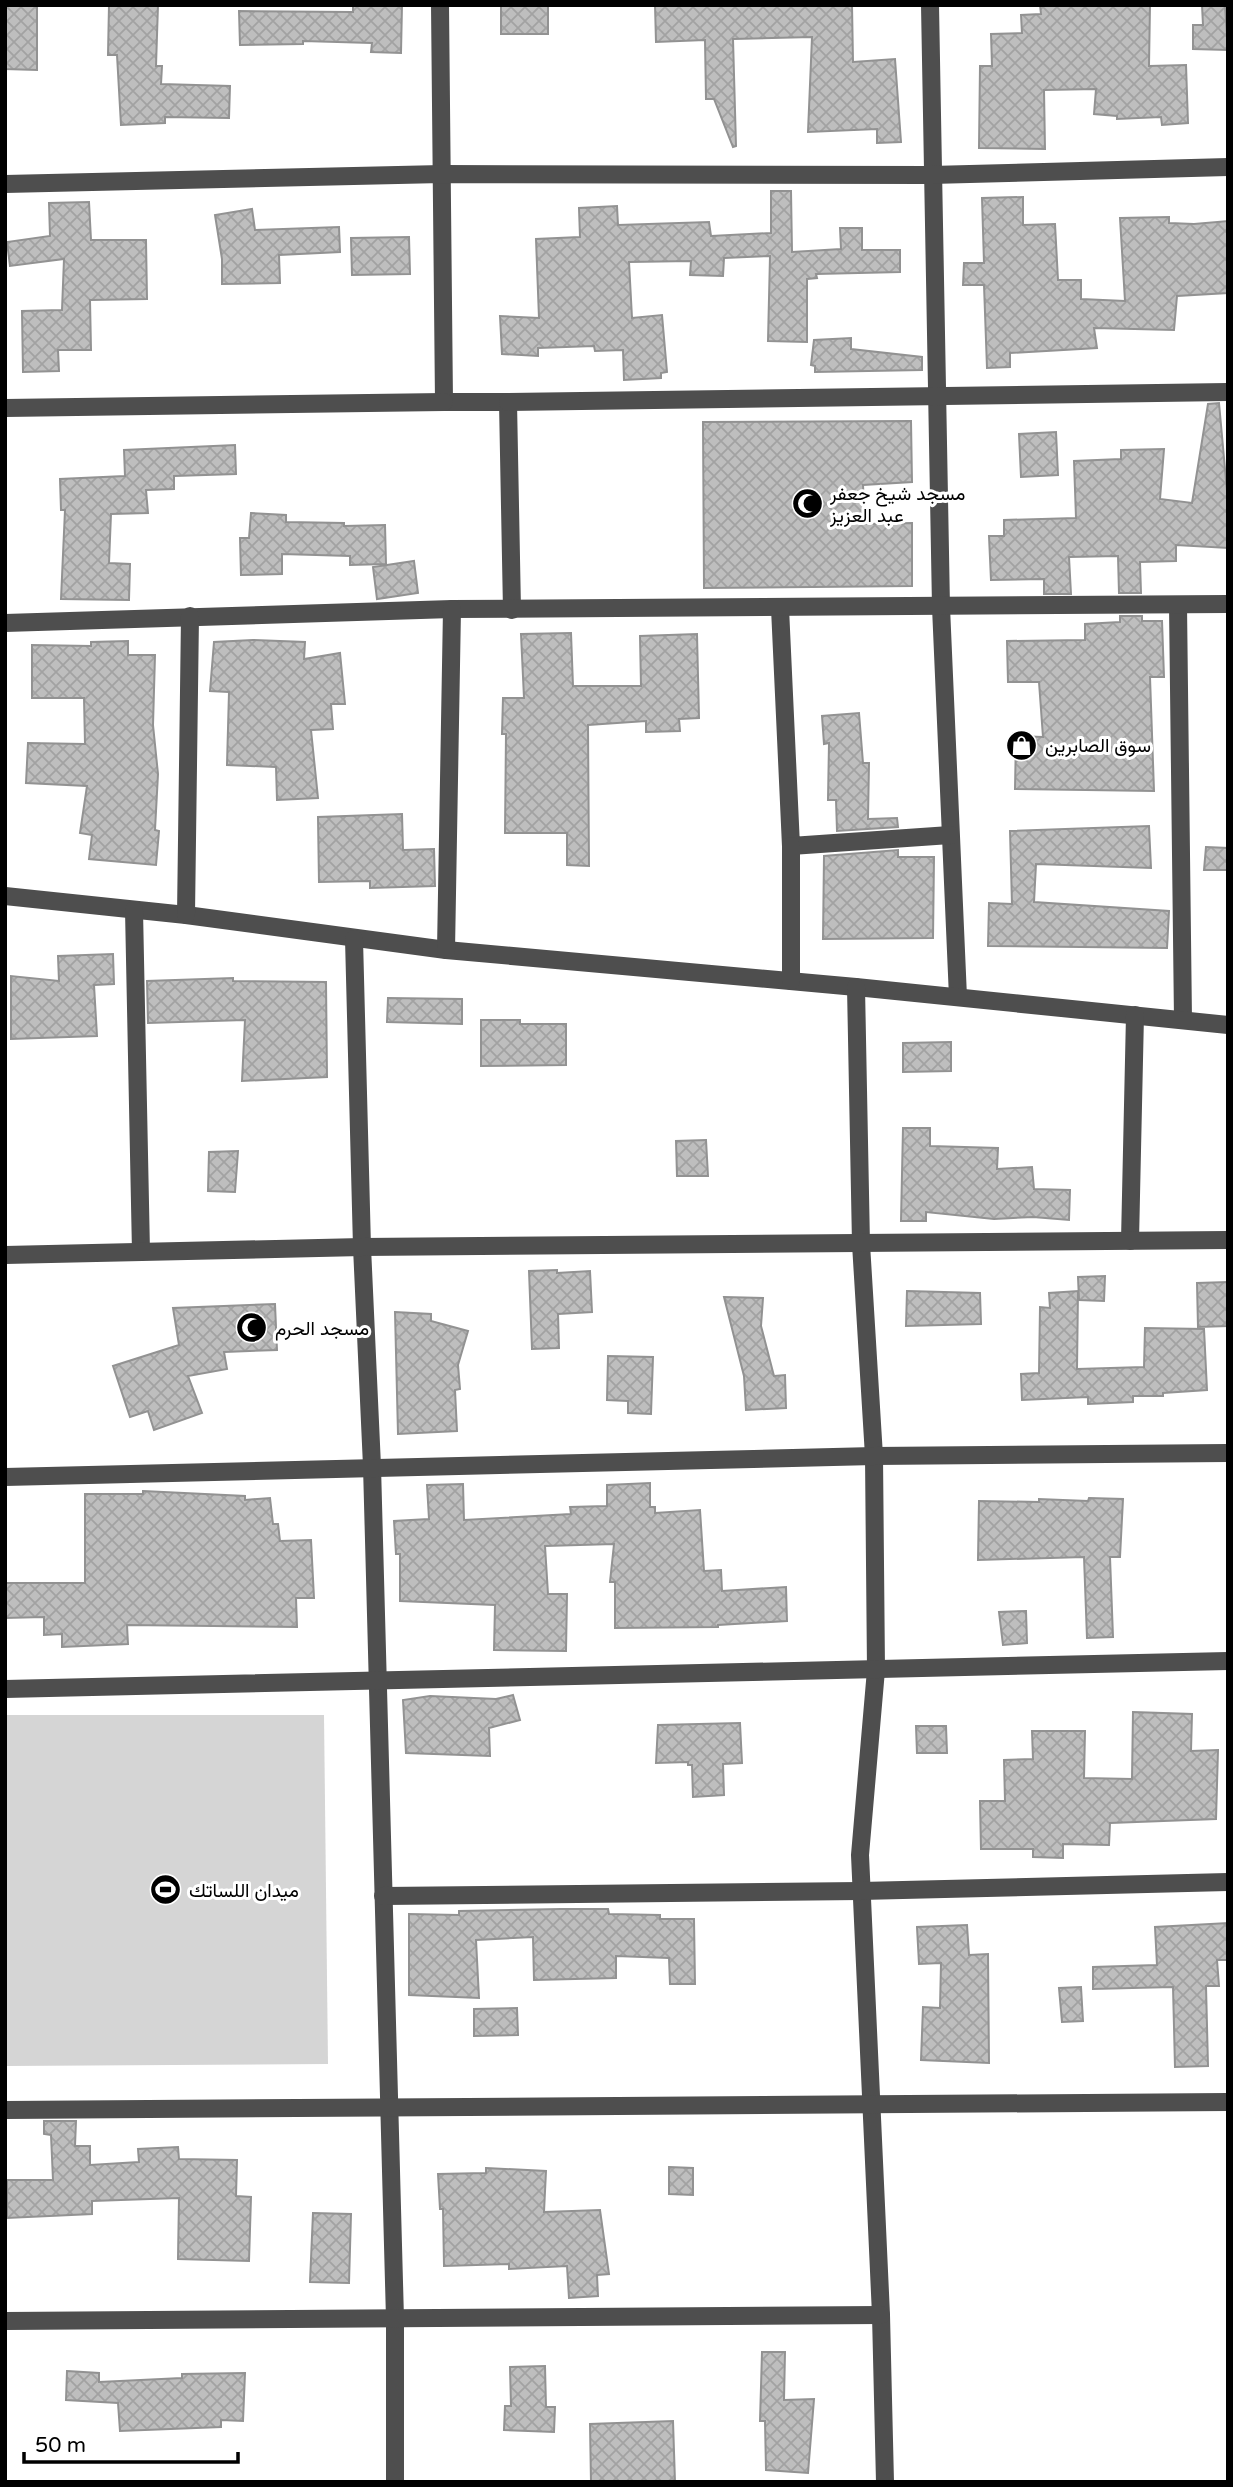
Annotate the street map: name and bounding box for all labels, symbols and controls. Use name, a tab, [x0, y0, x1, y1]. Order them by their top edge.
place label: مسجد شيخ جعفر عبد العزيز	[829, 483, 965, 527]
mosque icon: مسجد شيخ جعفر عبد العزيز	[790, 487, 824, 521]
shop icon: سوق الصابرين	[1005, 728, 1039, 762]
place label: سوق الصابرين	[1045, 735, 1151, 757]
mosque icon: مسجد الحرم	[235, 1311, 269, 1345]
place label: مسجد الحرم	[275, 1318, 369, 1341]
sports icon: ميدان اللساتك	[149, 1873, 183, 1907]
place label: ميدان اللساتك	[189, 1880, 299, 1902]
scale bar	[24, 2420, 238, 2464]
text: 50 m	[35, 2433, 86, 2458]

